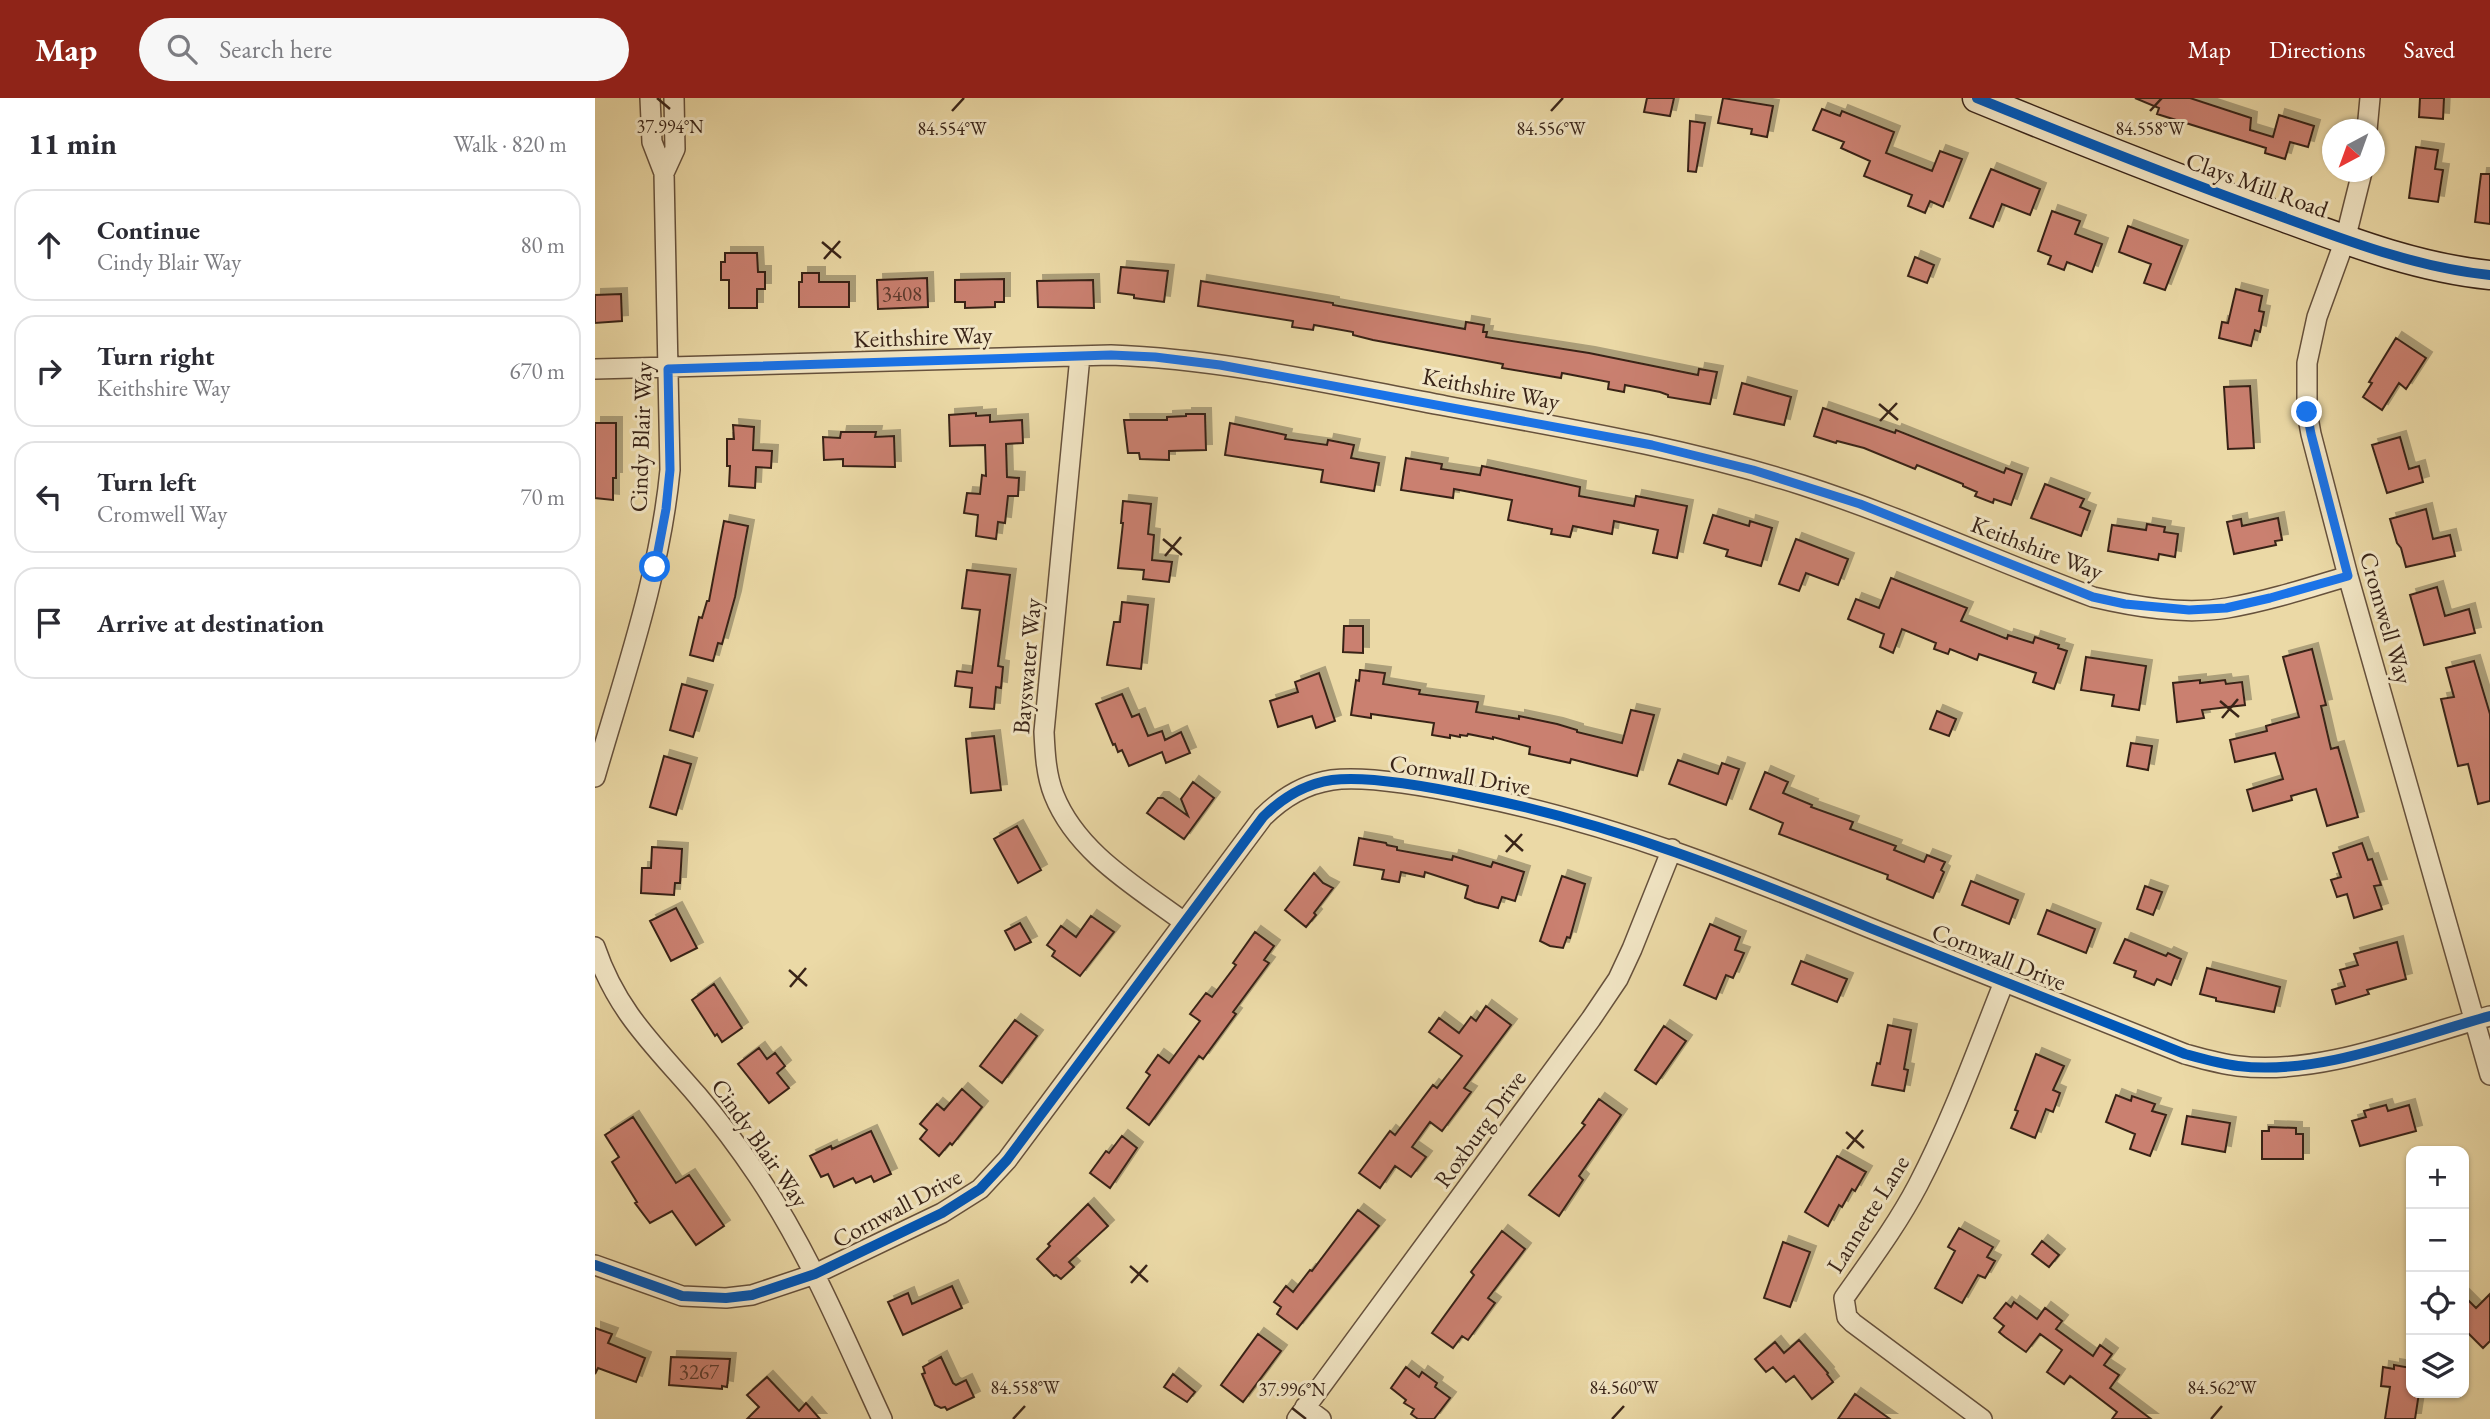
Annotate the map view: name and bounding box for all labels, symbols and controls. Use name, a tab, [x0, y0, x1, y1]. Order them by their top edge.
search box	[139, 18, 629, 81]
text: Map	[35, 28, 97, 71]
icon: search	[163, 30, 201, 68]
text: Search here	[219, 32, 332, 66]
text: Map	[2188, 34, 2231, 65]
text: Directions	[2269, 34, 2366, 65]
text: Saved	[2404, 34, 2455, 65]
text: 37.994°N	[637, 115, 704, 138]
text: 84.554°W	[917, 117, 987, 140]
text: 84.556°W	[1516, 117, 1586, 140]
text: 84.558°W	[2115, 117, 2185, 140]
north arrow	[2322, 119, 2385, 182]
text: 11 min	[28, 124, 117, 163]
text: Walk · 820 m	[453, 129, 567, 159]
street label: Clays Mill Road	[2182, 144, 2333, 225]
text: Continue	[97, 213, 200, 247]
icon: ahead	[30, 226, 68, 264]
text: 80 m	[520, 230, 565, 260]
text: Cindy Blair Way	[97, 247, 241, 277]
house number: 3408	[882, 280, 922, 307]
street label: Keithshire Way	[853, 319, 994, 354]
text: Turn right	[97, 339, 215, 373]
icon: right	[30, 352, 68, 390]
text: 670 m	[509, 356, 565, 386]
street label: Keithshire Way	[1420, 360, 1563, 417]
street label: Cindy Blair Way	[622, 361, 659, 513]
text: Keithshire Way	[97, 373, 230, 403]
route end	[2291, 396, 2322, 427]
text: Turn left	[97, 465, 196, 499]
icon: left	[30, 478, 68, 516]
text: 70 m	[520, 482, 565, 512]
text: Cromwell Way	[97, 499, 227, 529]
street label: Keithshire Way	[1967, 508, 2108, 587]
street label: Cromwell Way	[2353, 548, 2420, 688]
route start	[639, 551, 670, 582]
street label: Bayswater Way	[1005, 596, 1048, 735]
icon: arrive	[30, 604, 68, 642]
text: Arrive at destination	[97, 606, 324, 640]
street label: Cornwall Drive	[1387, 747, 1533, 802]
street label: Cornwall Drive	[1927, 916, 2071, 998]
street label: Roxburg Drive	[1426, 1064, 1533, 1194]
street label: Cindy Blair Way	[705, 1072, 817, 1214]
map controls	[2406, 1146, 2469, 1398]
button: +	[2406, 1146, 2469, 1209]
street label: Lannette Lane	[1819, 1149, 1916, 1278]
street label: Cornwall Drive	[827, 1160, 967, 1255]
button: −	[2406, 1209, 2469, 1272]
button: locate	[2406, 1272, 2469, 1335]
button: layers	[2406, 1335, 2469, 1398]
house number: 3267	[679, 1358, 720, 1385]
text: 84.558°W	[990, 1376, 1060, 1399]
text: 84.560°W	[1589, 1376, 1659, 1399]
text: 84.562°W	[2187, 1376, 2257, 1399]
text: 37.996°N	[1259, 1378, 1326, 1401]

